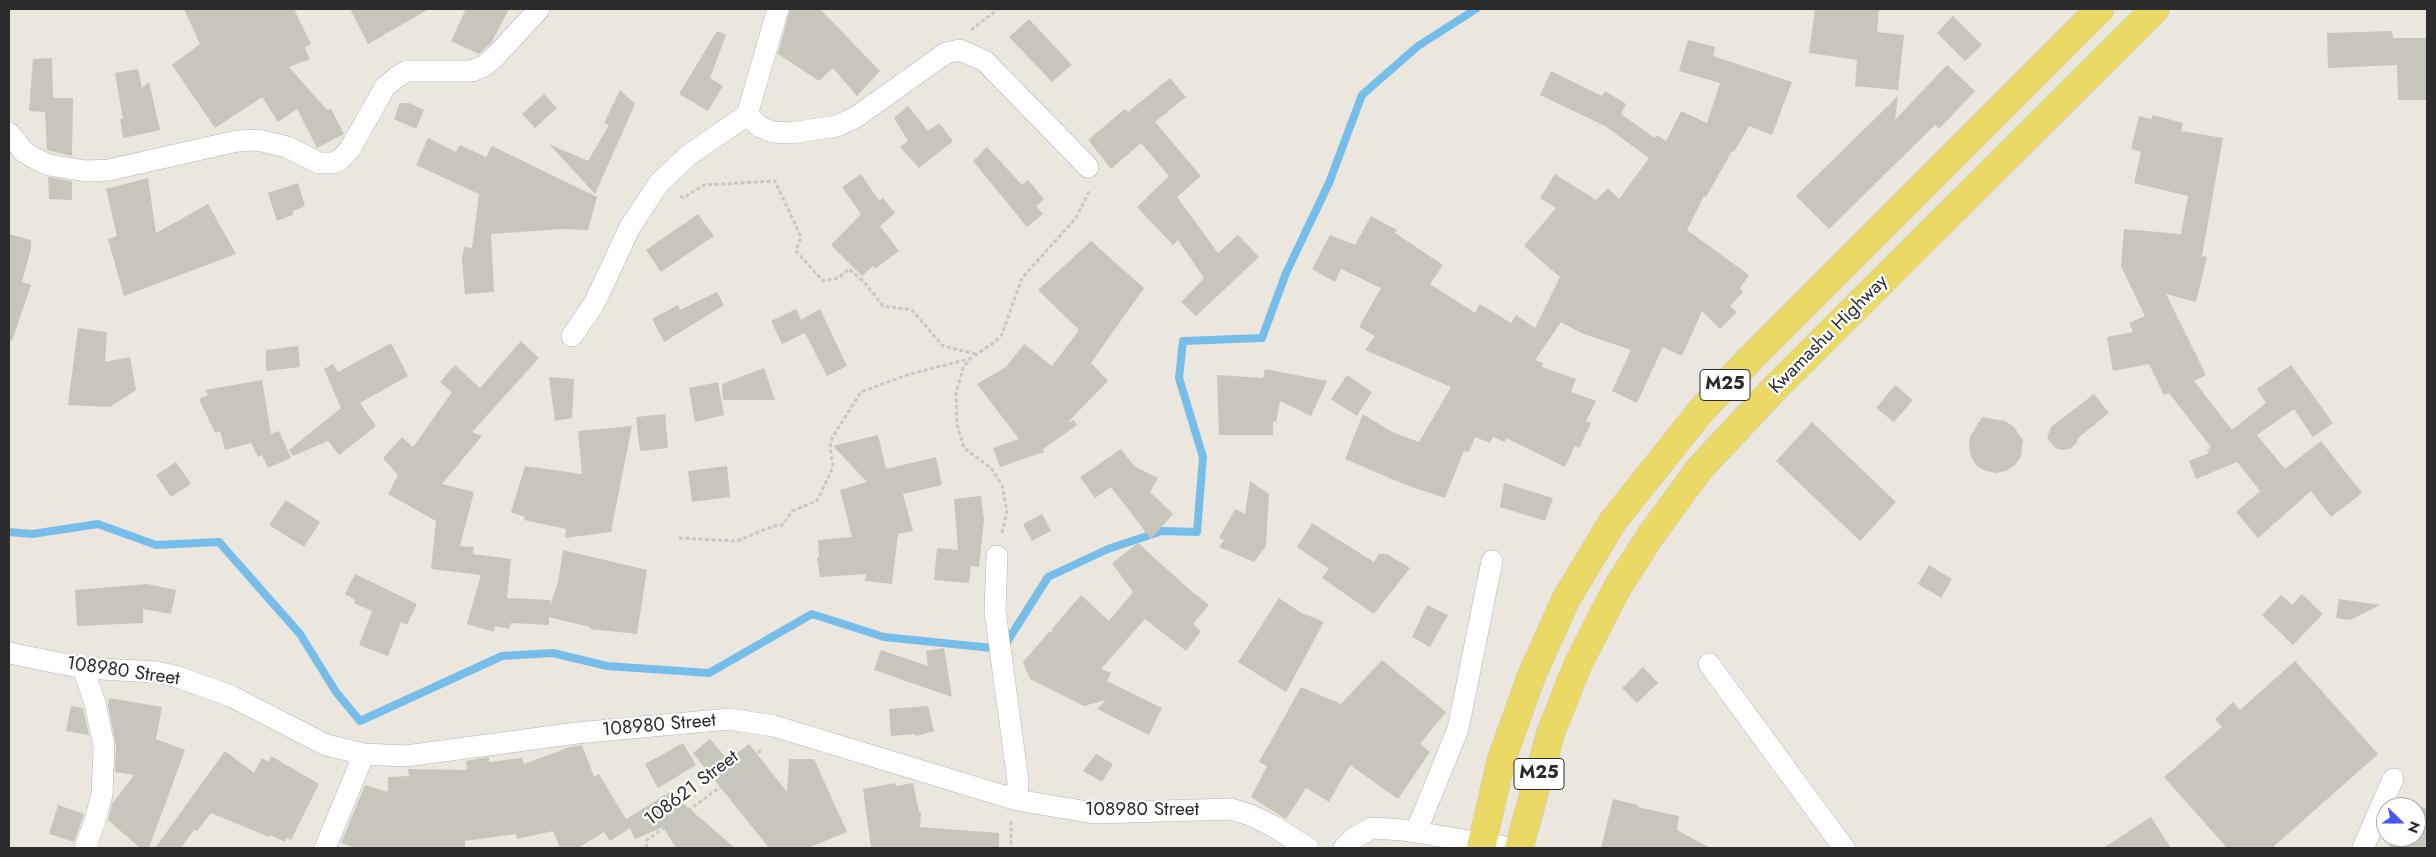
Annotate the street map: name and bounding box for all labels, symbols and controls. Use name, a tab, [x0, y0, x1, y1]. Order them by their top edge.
street label: Kwamashu Highway	[1765, 271, 1893, 399]
road number: M25	[1700, 370, 1750, 400]
street label: 108980 Street	[65, 653, 181, 691]
street label: 108980 Street	[601, 710, 717, 742]
street label: 108621 Street	[641, 746, 743, 832]
road number: M25	[1514, 759, 1564, 790]
north arrow	[2376, 797, 2426, 847]
street label: 108980 Street	[1085, 799, 1199, 821]
text: N	[2403, 818, 2425, 836]

